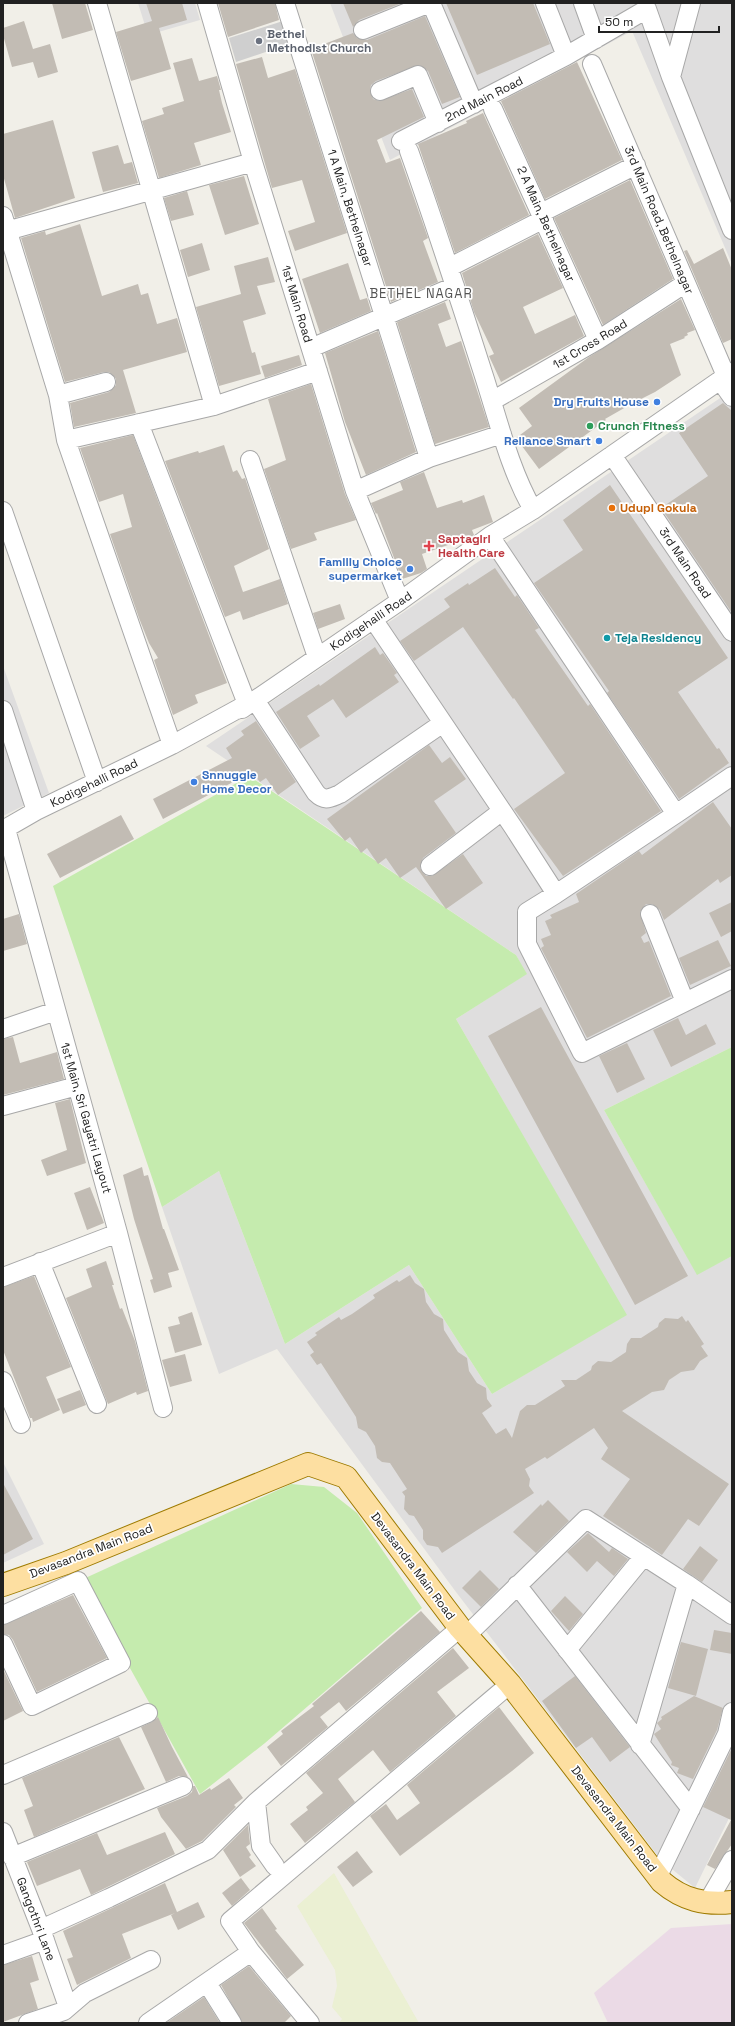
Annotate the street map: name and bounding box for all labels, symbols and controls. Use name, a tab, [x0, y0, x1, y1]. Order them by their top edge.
scale bar	[599, 8, 719, 34]
text: 50 m	[605, 14, 633, 30]
place label: Bethel Methodist Church	[267, 26, 371, 56]
marker: Bethel Methodist Church	[254, 36, 264, 46]
street label: 2nd Main Road	[442, 72, 526, 126]
street label: 3rd Main Road, Bethelnagar	[621, 144, 698, 297]
street label: 1 A Main, Bethelnagar	[323, 147, 377, 269]
street label: 2 A Main, Bethelnagar	[513, 164, 579, 285]
street label: 1st Main Road	[278, 263, 316, 345]
district label: BETHEL NAGAR	[369, 285, 473, 302]
street label: 1st Cross Road	[550, 315, 630, 373]
place label: Dry Fruits House	[553, 394, 649, 410]
marker: Dry Fruits House	[652, 397, 662, 407]
place label: Crunch Fitness	[598, 418, 685, 434]
marker: Crunch Fitness	[585, 421, 595, 431]
place label: Reliance Smart	[504, 433, 591, 449]
marker: Reliance Smart	[594, 436, 604, 446]
place label: Udupi Gokula	[620, 500, 697, 516]
marker: Udupi Gokula	[607, 503, 617, 513]
street label: 3rd Main Road	[655, 524, 715, 602]
place label: Saptagiri Health Care	[438, 531, 505, 561]
marker: Saptagiri Health Care	[423, 540, 435, 552]
place label: Familiy Choice supermarket	[319, 554, 402, 584]
marker: Familiy Choice supermarket	[405, 564, 415, 574]
street label: Kodigehalli Road	[327, 588, 415, 654]
place label: Teja Residency	[615, 630, 701, 646]
marker: Teja Residency	[602, 633, 612, 643]
street label: Kodigehalli Road	[48, 755, 140, 811]
place label: Snnuggle Home Decor	[202, 767, 272, 797]
marker: Snnuggle Home Decor	[189, 777, 199, 787]
street label: 1st Main, Sri Gayatri Layout	[57, 1041, 115, 1195]
street label: Devasandra Main Road	[367, 1509, 459, 1623]
street label: Devasandra Main Road	[27, 1520, 155, 1582]
street label: Devasandra Main Road	[567, 1763, 661, 1875]
street label: Gangothri Lane	[13, 1875, 59, 1963]

